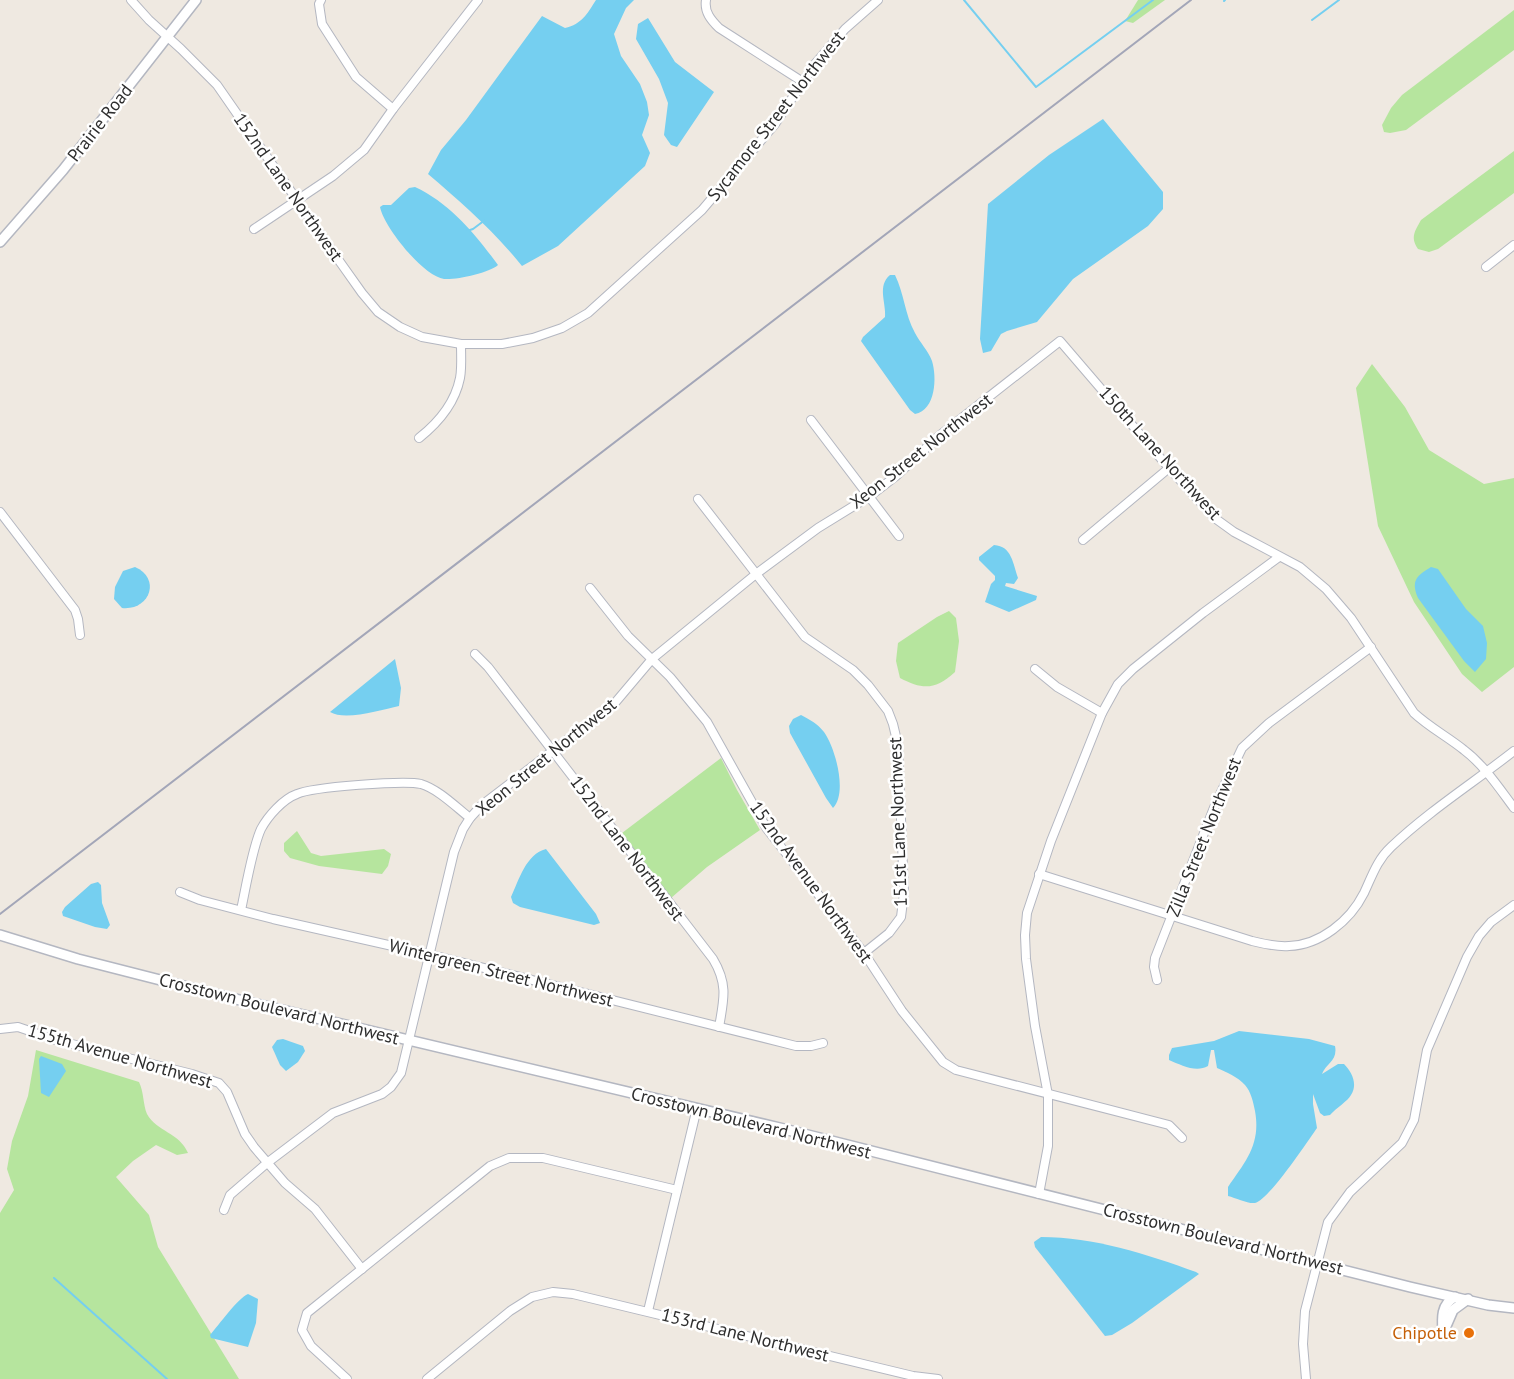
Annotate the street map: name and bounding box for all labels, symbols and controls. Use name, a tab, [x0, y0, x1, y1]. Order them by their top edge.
street label: Sycamore Street Northwest	[702, 26, 849, 206]
street label: Prairie Road	[62, 79, 137, 166]
street label: 152nd Lane Northwest	[229, 108, 348, 265]
street label: 150th Lane Northwest	[1094, 381, 1226, 524]
street label: Xeon Street Northwest	[845, 388, 997, 513]
street label: Xeon Street Northwest	[471, 693, 621, 820]
street label: 151st Lane Northwest	[883, 737, 912, 907]
street label: Zilla Street Northwest	[1161, 754, 1246, 920]
street label: 152nd Lane Northwest	[565, 771, 689, 925]
street label: 152nd Avenue Northwest	[745, 796, 878, 967]
street label: Wintergreen Street Northwest	[387, 934, 616, 1012]
street label: Crosstown Boulevard Northwest	[157, 968, 401, 1049]
street label: 155th Avenue Northwest	[25, 1018, 215, 1093]
street label: Crosstown Boulevard Northwest	[629, 1082, 873, 1163]
street label: Crosstown Boulevard Northwest	[1101, 1198, 1345, 1279]
street label: 153rd Lane Northwest	[659, 1303, 831, 1366]
place label: Chipotle	[1392, 1321, 1457, 1344]
marker: Chipotle	[1462, 1326, 1476, 1340]

